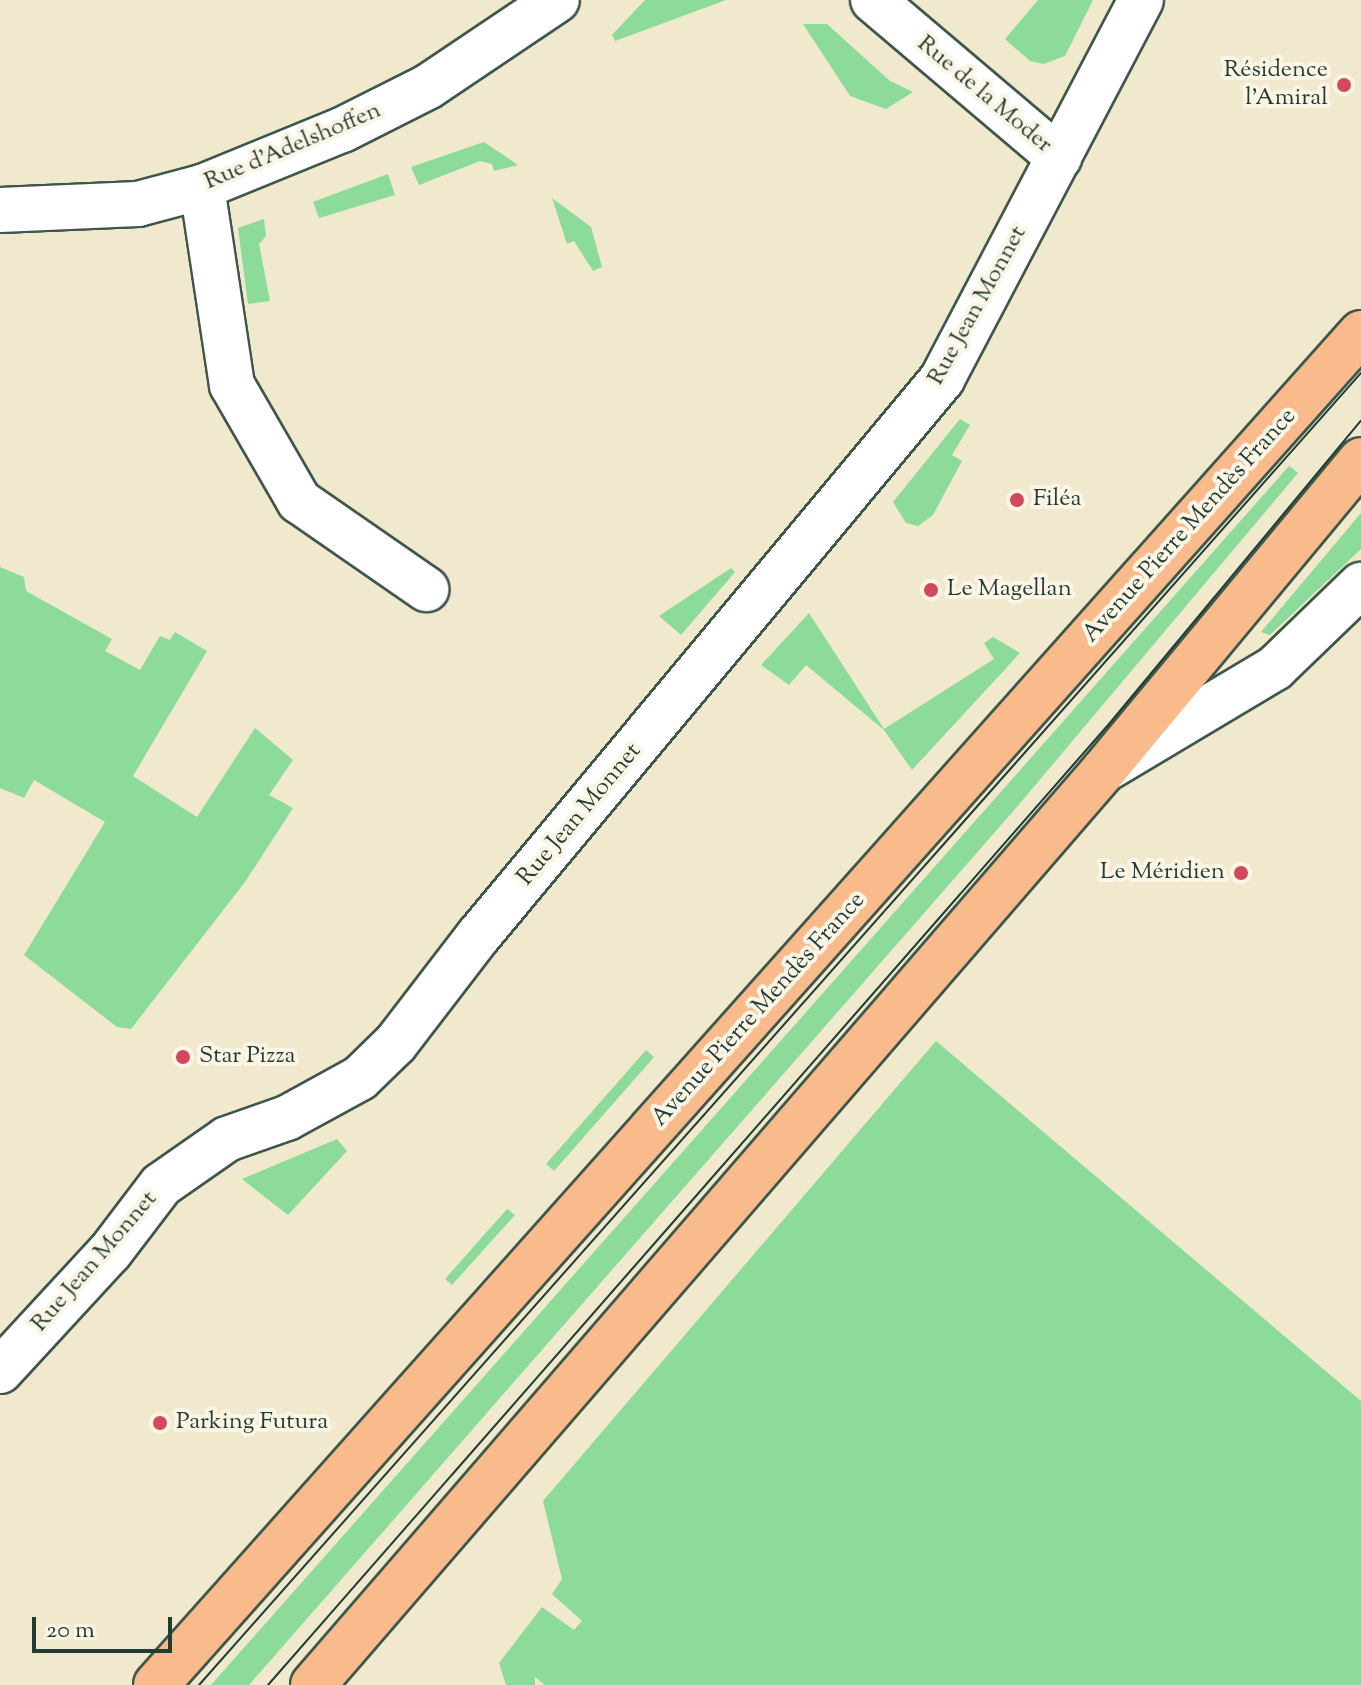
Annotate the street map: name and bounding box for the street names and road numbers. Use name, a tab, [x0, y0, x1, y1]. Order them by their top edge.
street label: Rue de la Moder	[911, 30, 1057, 160]
street label: Rue d'Adelshoffen	[200, 97, 386, 197]
street label: Rue Jean Monnet	[922, 221, 1034, 391]
street label: Avenue Pierre Mendès France	[1077, 403, 1303, 649]
street label: Rue Jean Monnet	[512, 738, 648, 892]
street label: Avenue Pierre Mendès France	[646, 887, 872, 1133]
street label: Rue Jean Monnet	[26, 1186, 164, 1338]

